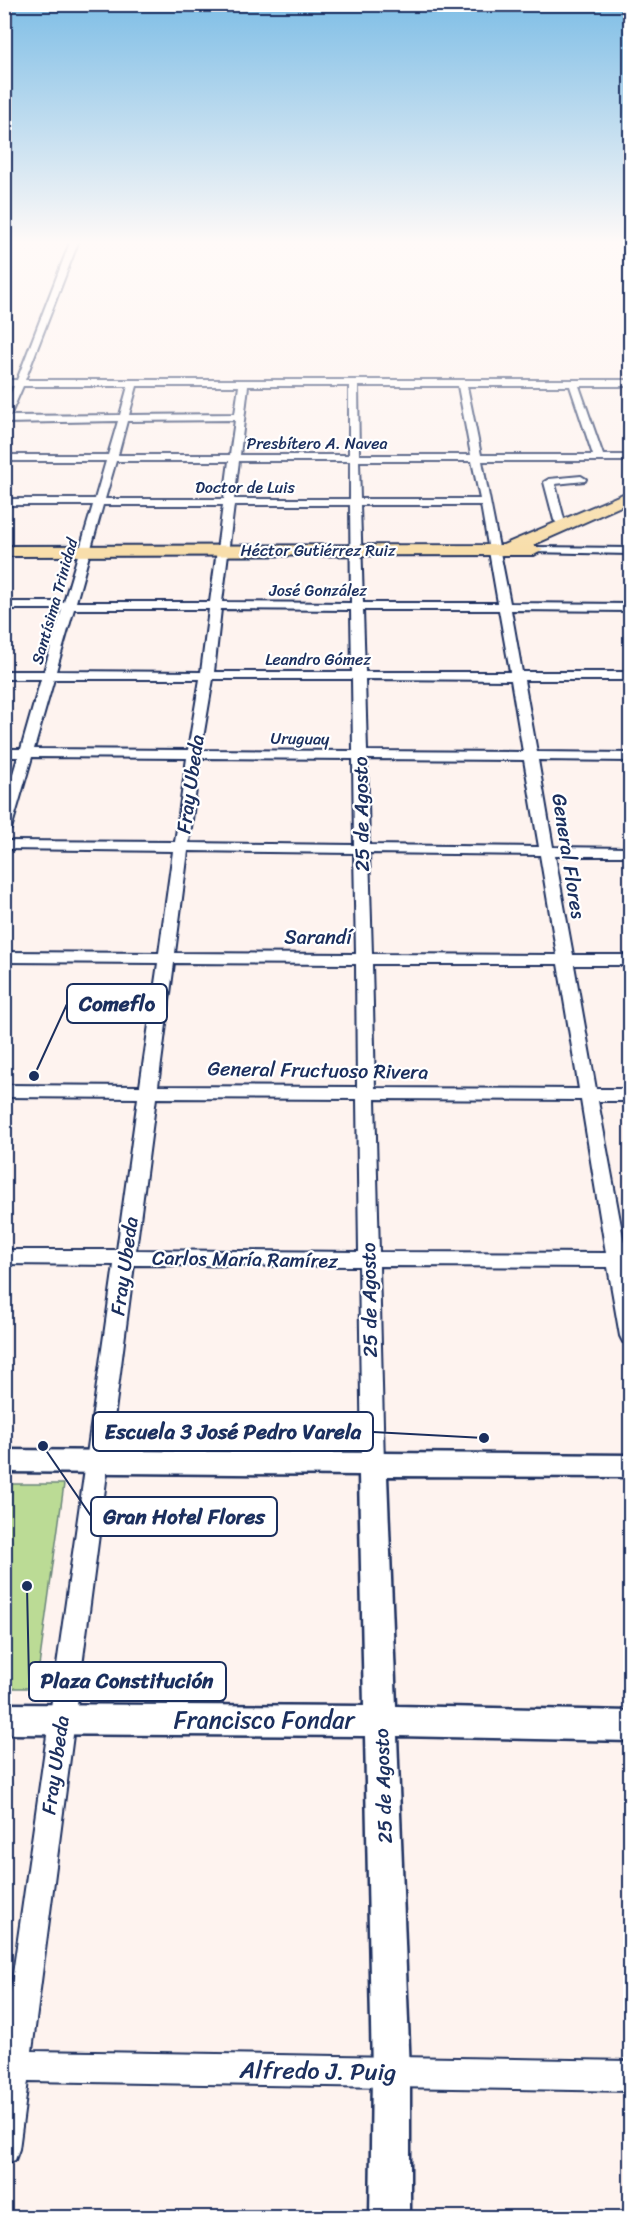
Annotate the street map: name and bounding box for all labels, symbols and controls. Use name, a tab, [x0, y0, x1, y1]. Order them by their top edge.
street label: Presbítero A. Navea	[247, 429, 387, 458]
street label: Doctor de Luis	[195, 473, 295, 502]
street label: Santísima Trinidad	[23, 533, 87, 668]
street label: Héctor Gutiérrez Ruiz	[241, 536, 396, 565]
street label: José González	[268, 576, 367, 605]
street label: Leandro Gómez	[265, 645, 371, 674]
street label: Uruguay	[270, 723, 330, 754]
street label: Fray Ubeda	[166, 732, 215, 836]
street label: 25 de Agosto	[343, 756, 380, 872]
street label: General Flores	[541, 791, 596, 922]
street label: Sarandí	[284, 920, 354, 955]
callout: Comeflo	[67, 984, 167, 1023]
text: Comeflo	[78, 985, 156, 1023]
street label: General Fructuoso Rivera	[207, 1051, 429, 1090]
street label: Fray Ubeda	[100, 1214, 149, 1318]
street label: Carlos María Ramírez	[152, 1240, 339, 1279]
street label: 25 de Agosto	[351, 1242, 388, 1358]
callout: Escuela 3 José Pedro Varela	[93, 1412, 373, 1451]
text: Escuela 3 José Pedro Varela	[105, 1413, 362, 1451]
callout: Gran Hotel Flores	[91, 1497, 277, 1536]
text: Gran Hotel Flores	[102, 1498, 266, 1536]
callout: Plaza Constitución	[29, 1662, 226, 1701]
text: Plaza Constitución	[41, 1662, 214, 1700]
street label: Francisco Fondar	[174, 1699, 356, 1741]
street label: Fray Ubeda	[31, 1713, 80, 1817]
street label: 25 de Agosto	[364, 1728, 403, 1844]
street label: Alfredo J. Puig	[238, 2049, 397, 2093]

